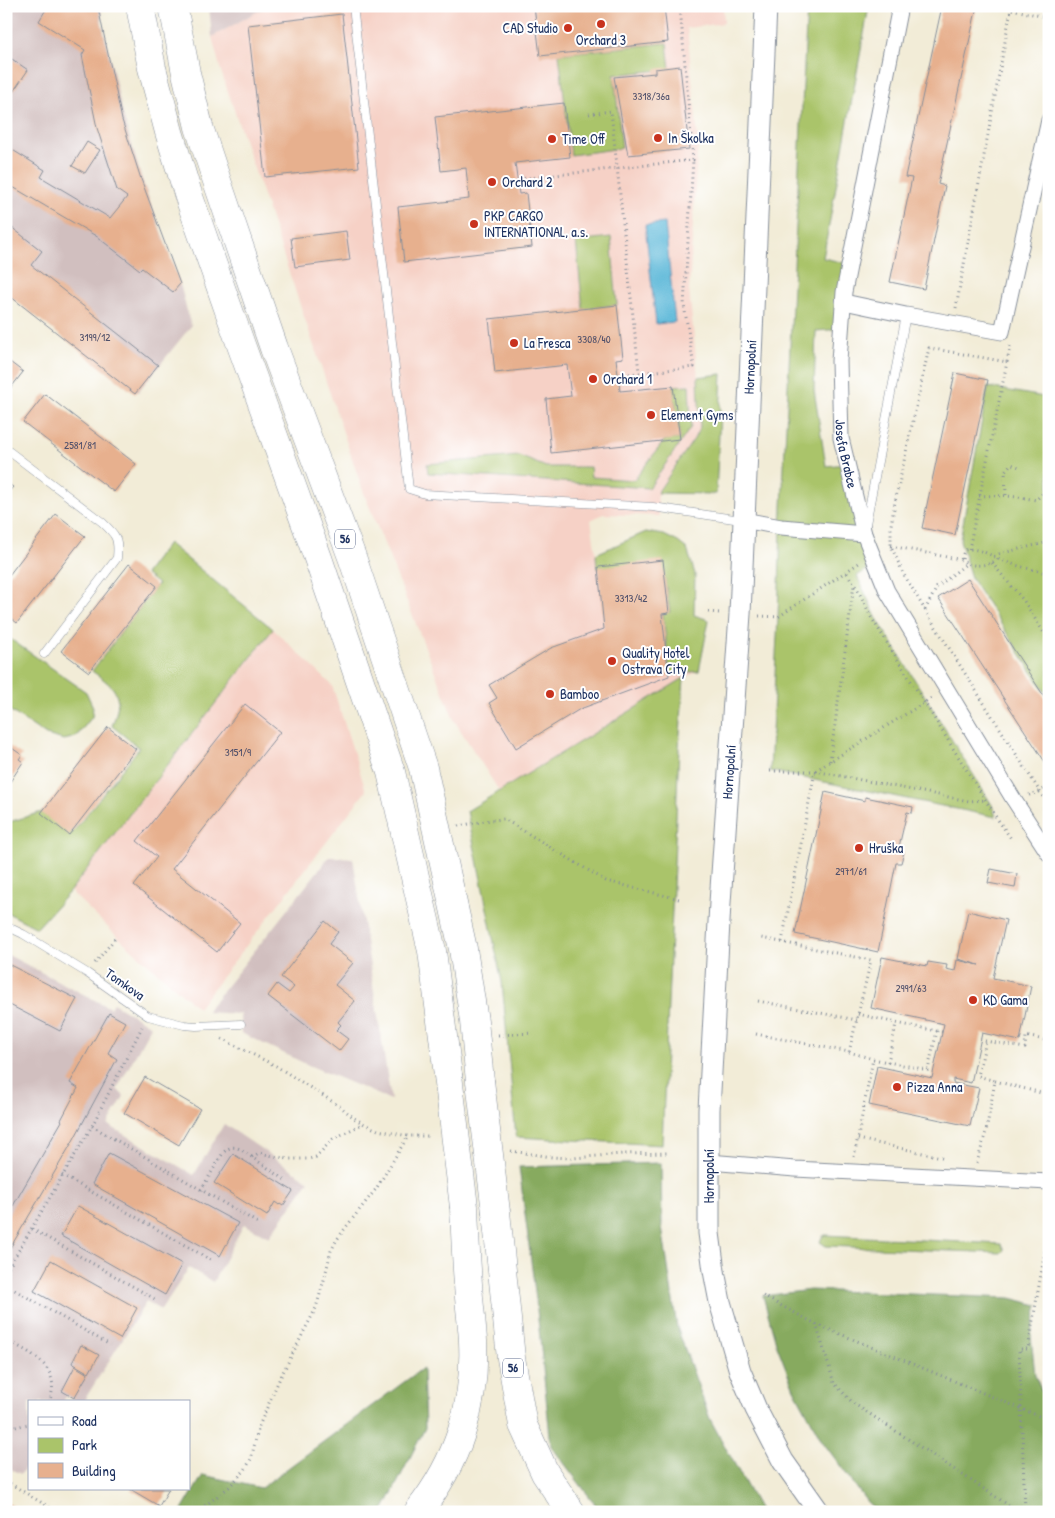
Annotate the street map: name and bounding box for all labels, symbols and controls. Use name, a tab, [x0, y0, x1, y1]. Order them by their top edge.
place label: CAD Studio	[503, 18, 558, 37]
marker: Orchard 3	[595, 18, 607, 30]
marker: CAD Studio	[562, 22, 574, 34]
place label: Orchard 3	[576, 30, 626, 49]
house number: 3318/36a	[633, 89, 670, 103]
place label: In Školka	[668, 128, 714, 147]
place label: Time Off	[562, 129, 606, 148]
marker: In Školka	[652, 132, 664, 144]
marker: Time Off	[546, 133, 558, 145]
place label: Orchard 2	[502, 172, 553, 191]
marker: Orchard 2	[486, 176, 498, 188]
place label: PKP CARGO INTERNATIONAL, a.s.	[484, 206, 588, 241]
marker: PKP CARGO INTERNATIONAL, a.s.	[468, 218, 480, 230]
house number: 3199/12	[80, 330, 110, 344]
house number: 3308/40	[577, 332, 611, 346]
place label: La Fresca	[524, 333, 571, 352]
marker: La Fresca	[508, 337, 520, 349]
street label: Hornopolní	[739, 339, 761, 395]
place label: Orchard 1	[603, 369, 652, 388]
marker: Orchard 1	[587, 373, 599, 385]
place label: Element Gyms	[661, 405, 734, 425]
marker: Element Gyms	[645, 409, 657, 421]
street label: Josefa Brabce	[832, 419, 863, 491]
house number: 2581/81	[64, 438, 96, 452]
road number: 56	[335, 530, 355, 548]
house number: 3313/42	[615, 591, 647, 605]
place label: Quality Hotel Ostrava City	[622, 643, 690, 679]
marker: Quality Hotel Ostrava City	[606, 655, 618, 667]
place label: Bamboo	[560, 684, 600, 703]
marker: Bamboo	[544, 688, 556, 700]
street label: Hornopolní	[717, 744, 741, 800]
house number: 3151/9	[225, 745, 251, 759]
place label: Hruška	[869, 838, 904, 857]
marker: Hruška	[853, 842, 865, 854]
house number: 2971/61	[835, 864, 867, 878]
street label: Tomkova	[102, 963, 149, 1004]
house number: 2991/63	[895, 981, 927, 995]
place label: KD Gama	[983, 990, 1028, 1009]
marker: KD Gama	[967, 994, 979, 1006]
place label: Pizza Anna	[907, 1077, 963, 1096]
marker: Pizza Anna	[891, 1081, 903, 1093]
street label: Hornopolní	[699, 1149, 719, 1203]
road number: 56	[503, 1359, 523, 1378]
legend	[28, 1400, 190, 1490]
text: Road	[72, 1410, 97, 1431]
text: Park	[72, 1434, 97, 1455]
text: Building	[72, 1460, 116, 1481]

